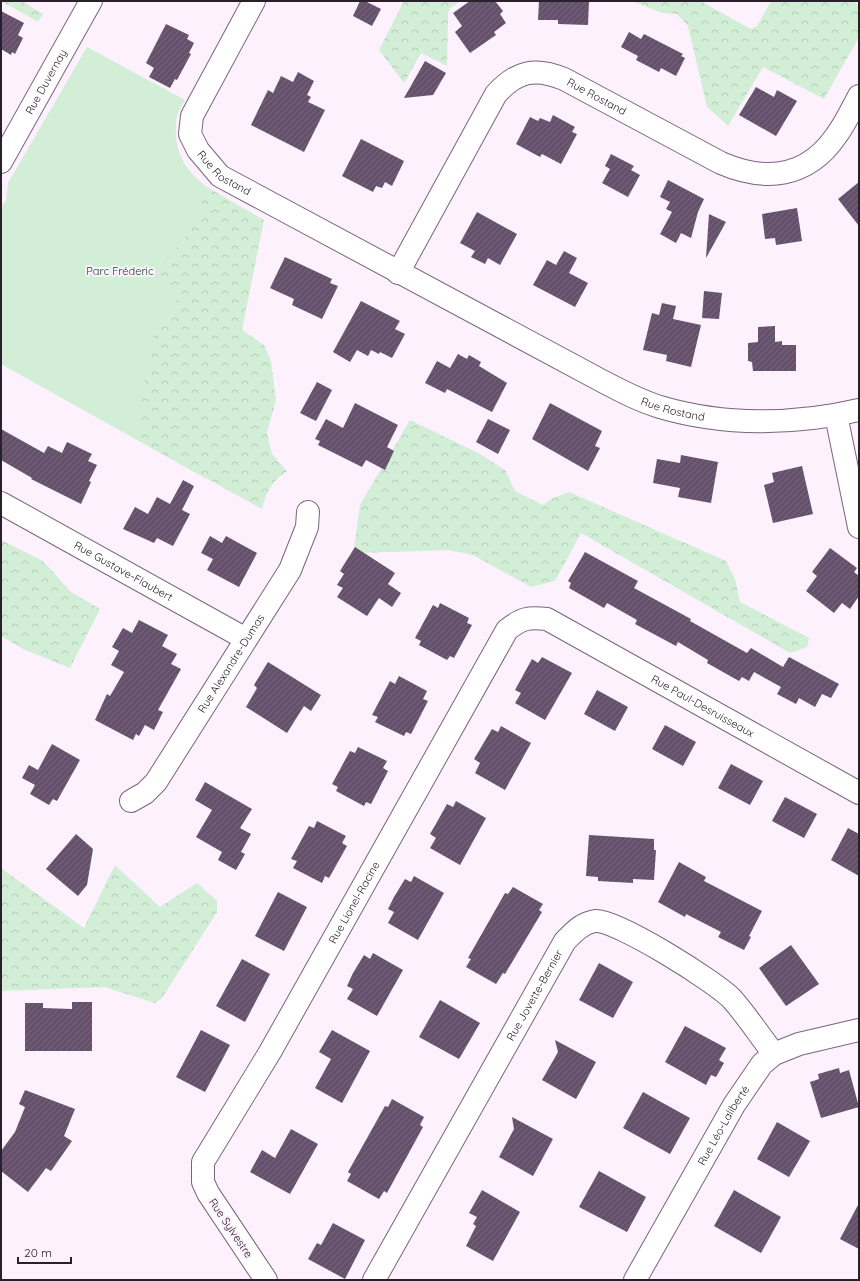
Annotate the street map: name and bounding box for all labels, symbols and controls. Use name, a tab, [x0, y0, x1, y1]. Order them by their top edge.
street label: Rue Duvernay	[22, 47, 70, 117]
street label: Rue Rostand	[565, 75, 629, 118]
street label: Rue Rostand	[194, 148, 253, 198]
park label: Parc Fréderic	[86, 264, 154, 278]
street label: Rue Rostand	[639, 394, 706, 424]
street label: Rue Gustave-Flaubert	[72, 538, 176, 604]
street label: Rue Alexandre-Dumas	[195, 611, 267, 715]
street label: Rue Paul-Desruisseaux	[649, 672, 757, 740]
street label: Rue Lionel-Racine	[325, 859, 383, 946]
street label: Rue Jovette-Bernier	[503, 946, 566, 1043]
street label: Rue Léo-Laliberté	[694, 1083, 752, 1168]
street label: Rue Sylvestre	[206, 1196, 256, 1260]
scale bar	[18, 1239, 71, 1265]
text: 20 m	[24, 1245, 52, 1260]

